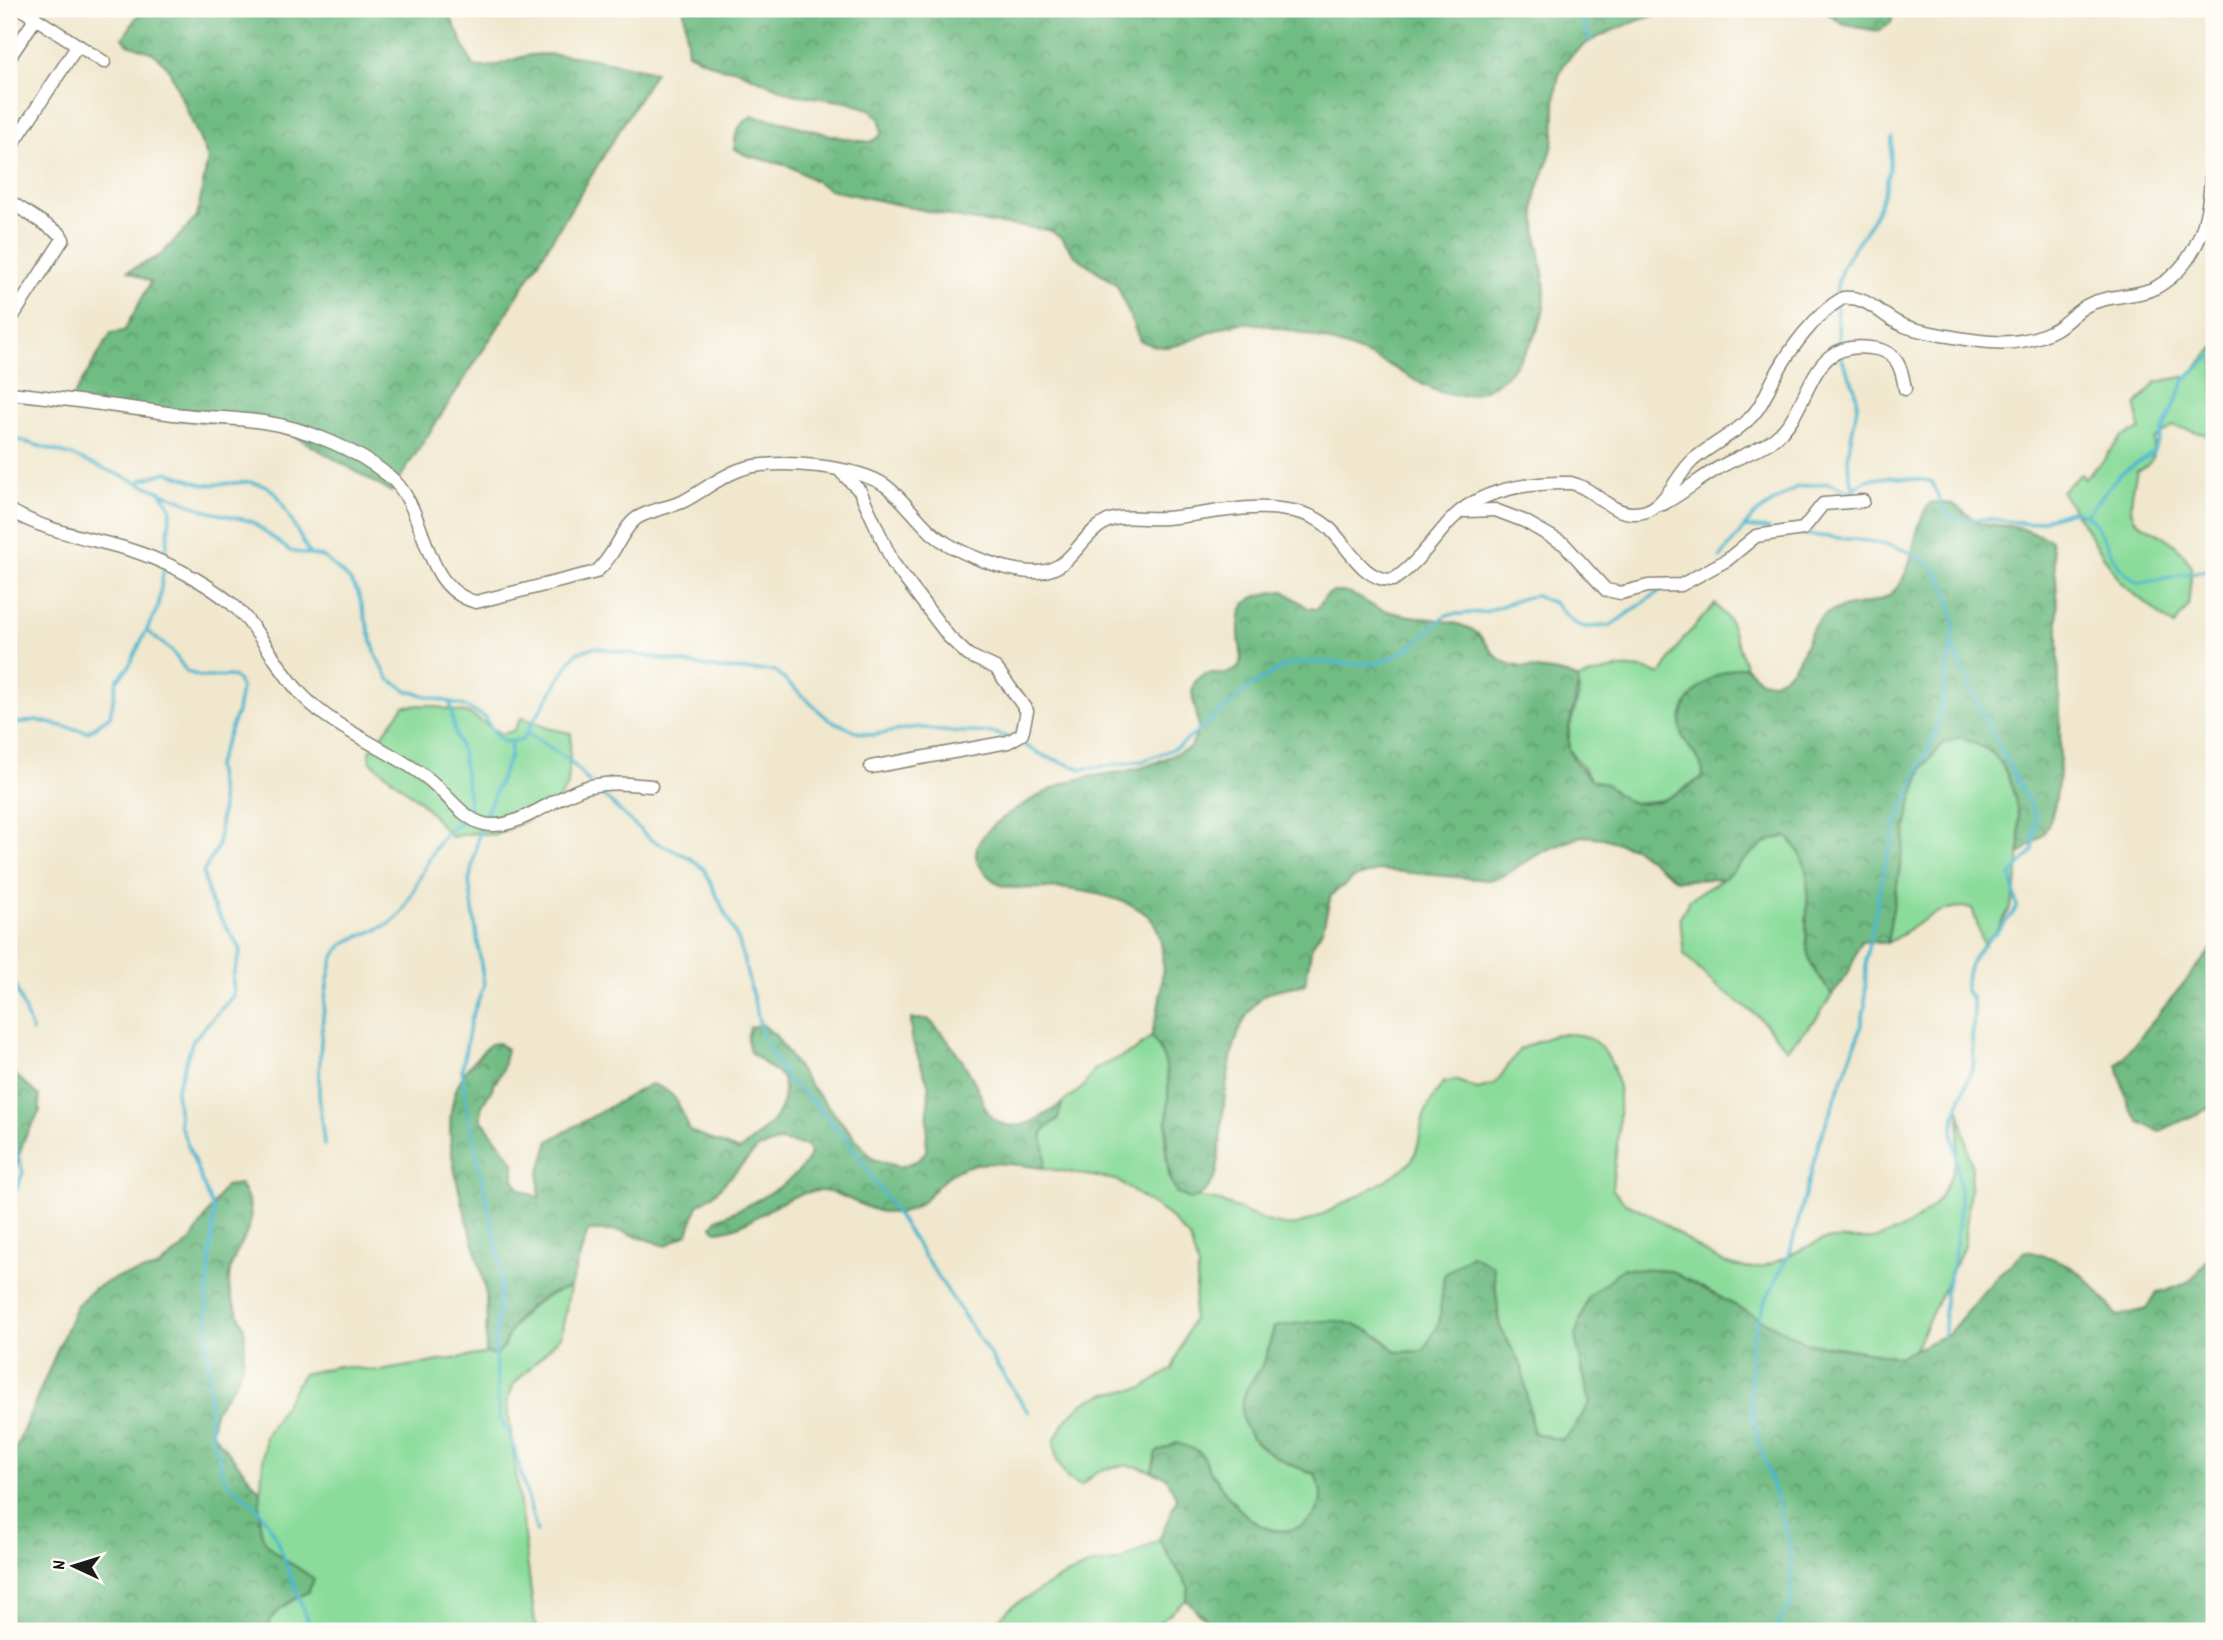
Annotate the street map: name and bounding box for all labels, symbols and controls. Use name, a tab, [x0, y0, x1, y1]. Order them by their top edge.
north arrow	[38, 1532, 108, 1602]
text: N	[47, 1559, 74, 1571]

